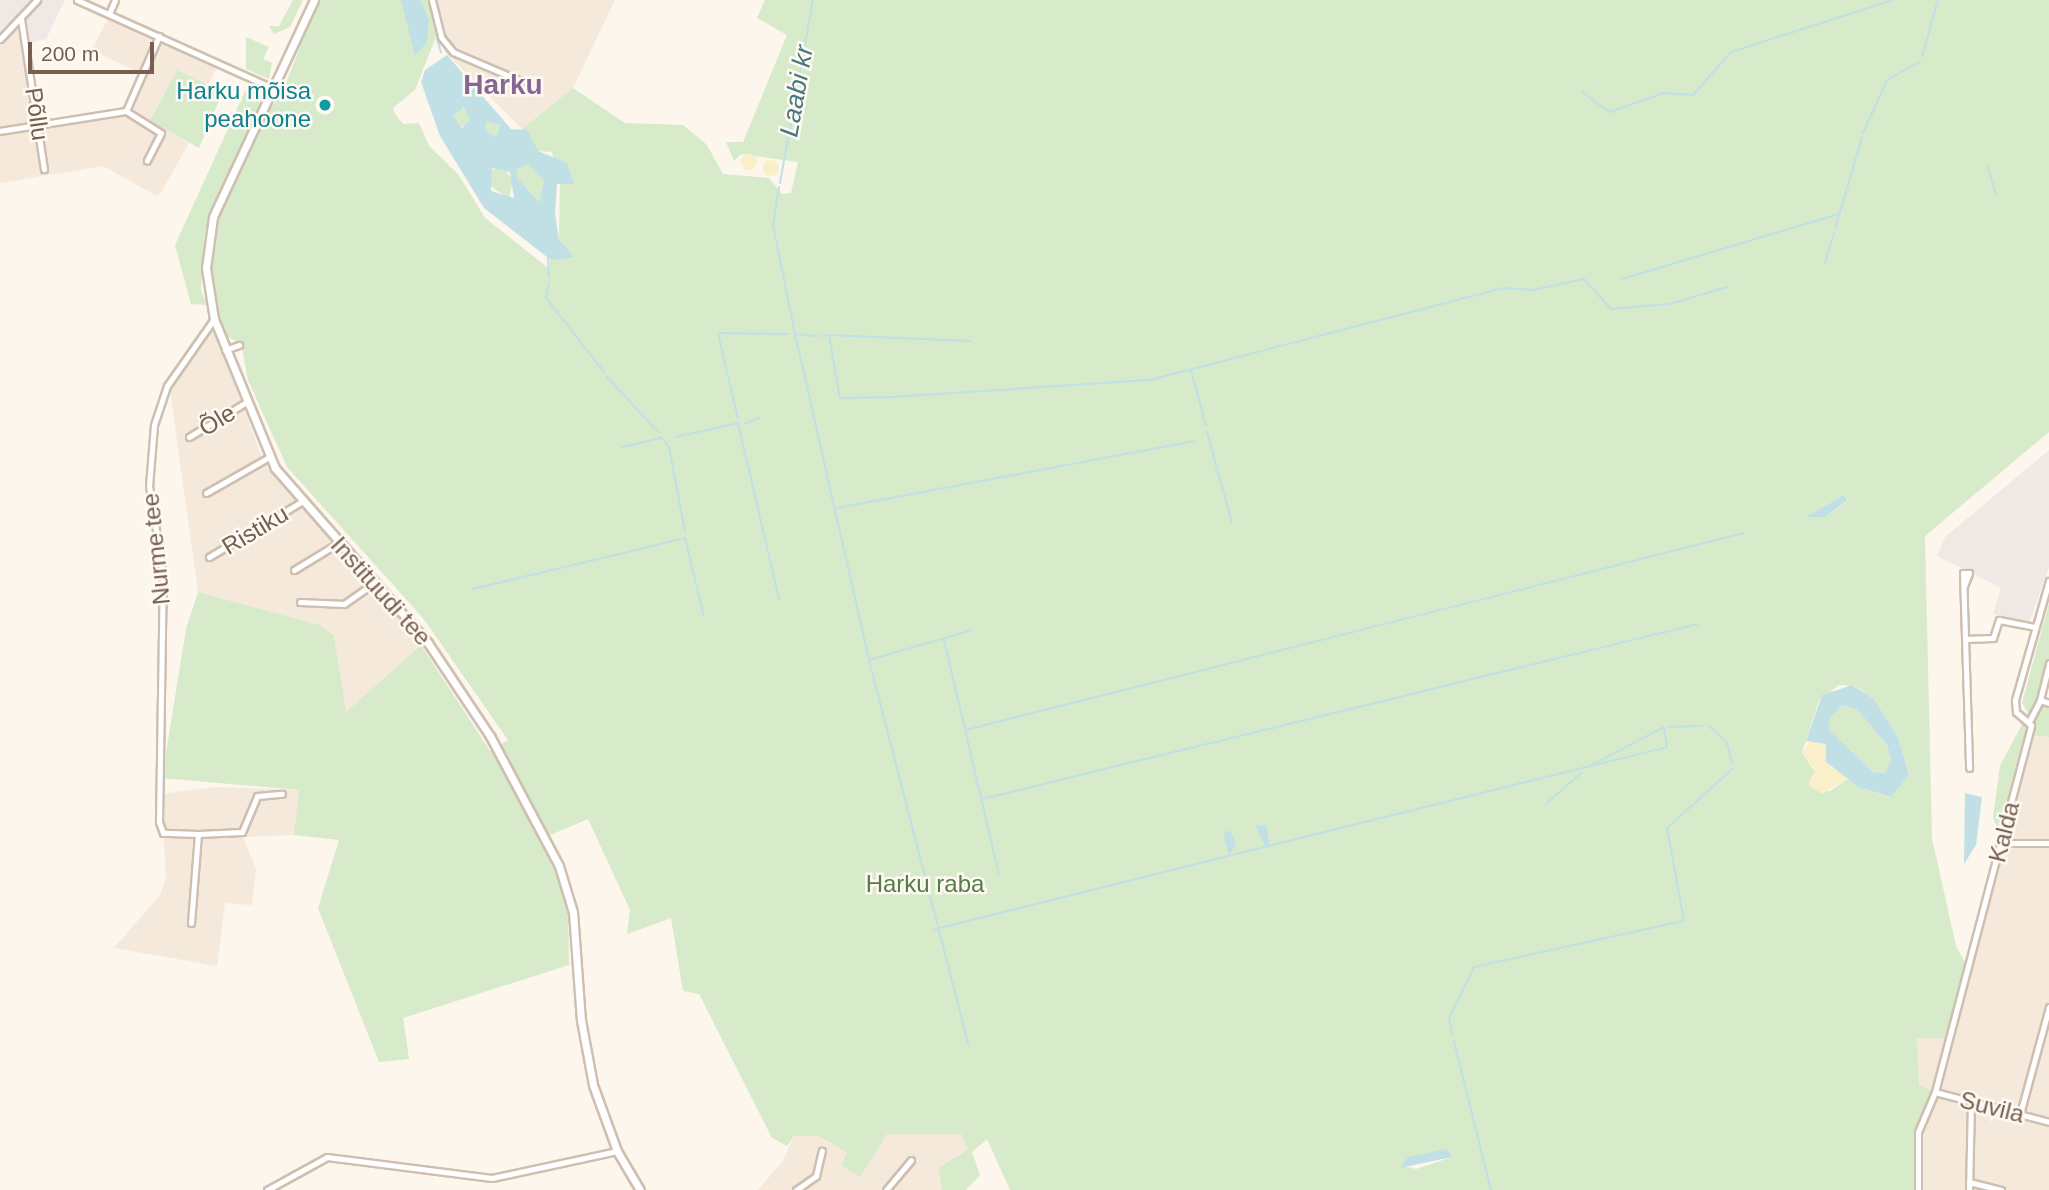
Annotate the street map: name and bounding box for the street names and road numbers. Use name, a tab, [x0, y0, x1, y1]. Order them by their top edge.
street label: Põllu	[19, 86, 55, 142]
street label: Õle	[194, 398, 240, 442]
street label: Nurme tee	[136, 492, 176, 606]
street label: Ristiku	[217, 499, 293, 561]
street label: Instituudi tee	[325, 531, 437, 651]
street label: Kalda	[1983, 799, 2025, 865]
street label: Suvila	[1957, 1085, 2027, 1129]

